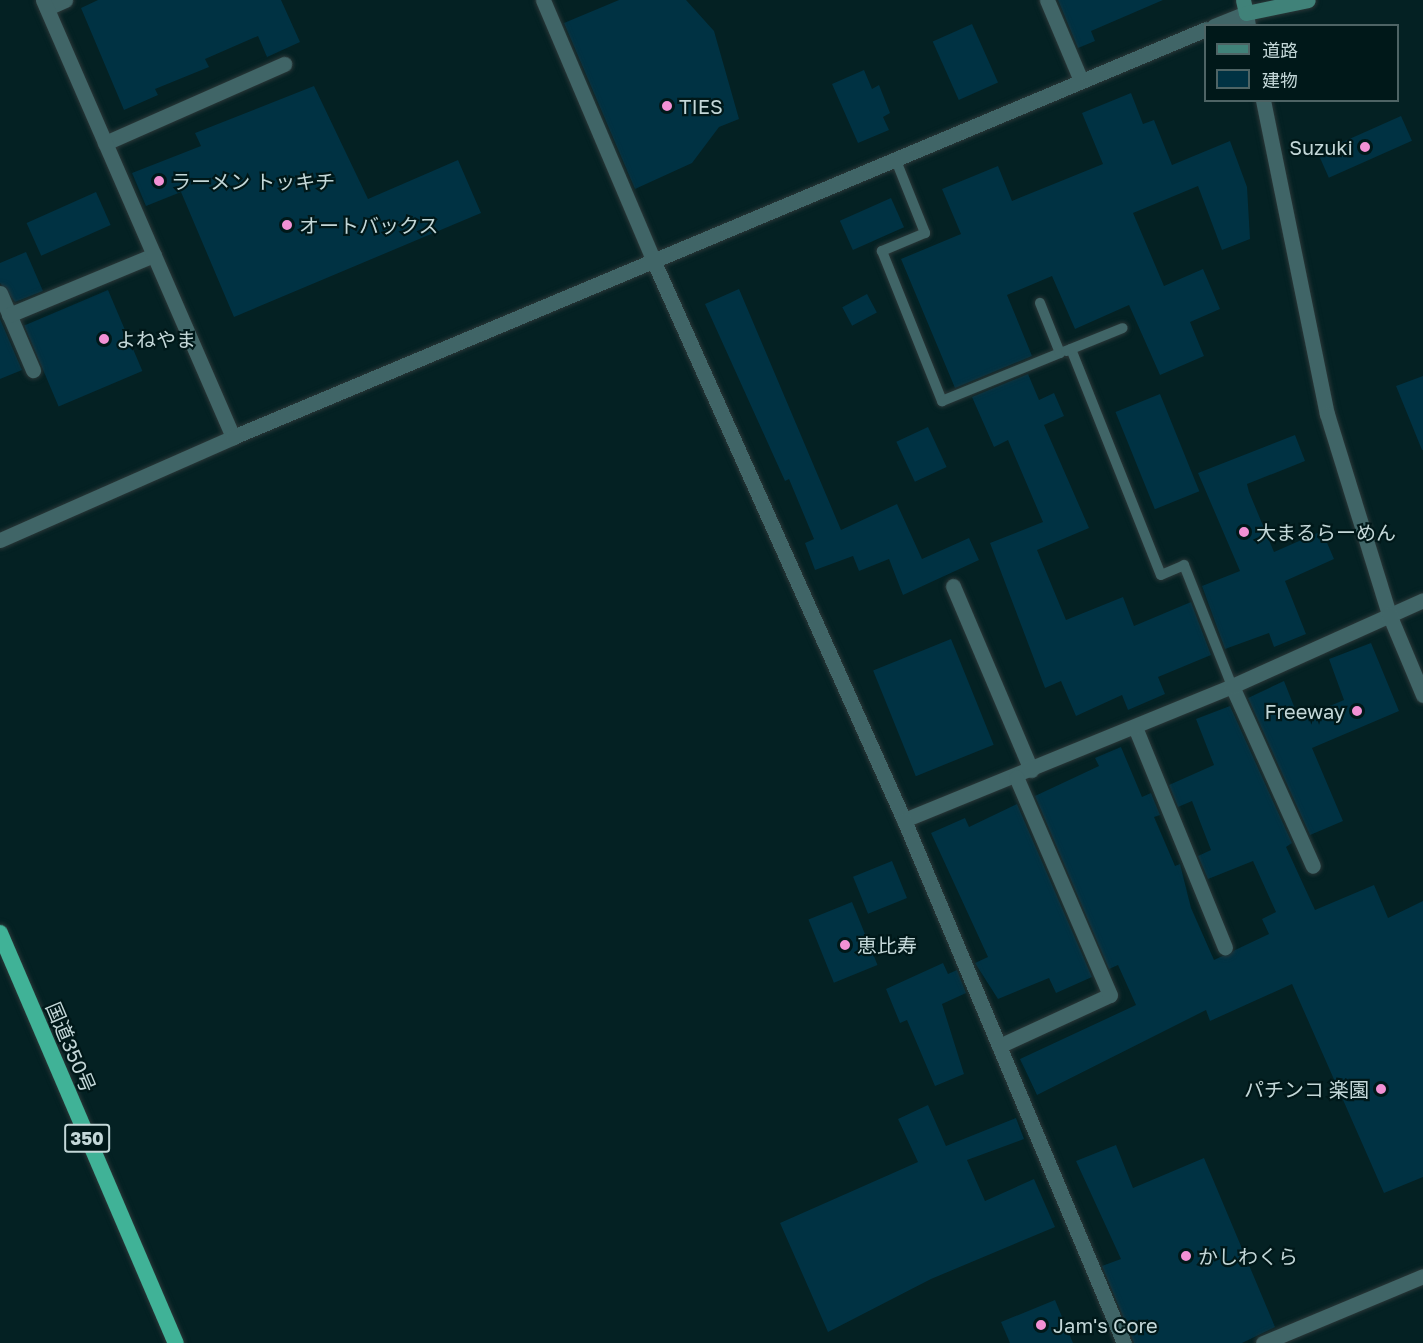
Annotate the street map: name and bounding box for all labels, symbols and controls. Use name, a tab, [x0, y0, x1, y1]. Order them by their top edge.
legend	[1204, 24, 1399, 102]
text: 道路	[1262, 39, 1298, 61]
text: 建物	[1262, 69, 1298, 91]
place label: TIES	[679, 94, 723, 118]
marker: TIES	[660, 99, 674, 113]
place label: Suzuki	[1289, 135, 1353, 159]
marker: Suzuki	[1358, 140, 1372, 154]
place label: ラーメン トッキチ	[171, 169, 336, 193]
marker: ラーメン トッキチ	[152, 174, 166, 188]
place label: オートバックス	[299, 213, 439, 237]
marker: オートバックス	[280, 218, 294, 232]
place label: よねやま	[116, 327, 196, 351]
marker: よねやま	[97, 332, 111, 346]
place label: 大まるらーめん	[1256, 520, 1396, 544]
marker: 大まるらーめん	[1237, 525, 1251, 539]
place label: Freeway	[1265, 699, 1345, 723]
marker: Freeway	[1350, 704, 1364, 718]
place label: 恵比寿	[857, 933, 917, 957]
marker: 恵比寿	[838, 938, 852, 952]
street label: 国道350号	[41, 998, 101, 1096]
place label: パチンコ 楽園	[1244, 1077, 1369, 1101]
marker: パチンコ 楽園	[1374, 1082, 1388, 1096]
road number: 350	[63, 1123, 111, 1153]
place label: かしわくら	[1198, 1244, 1298, 1268]
marker: かしわくら	[1179, 1249, 1193, 1263]
place label: Jam's Core	[1053, 1313, 1158, 1337]
marker: Jam's Core	[1034, 1318, 1048, 1332]

